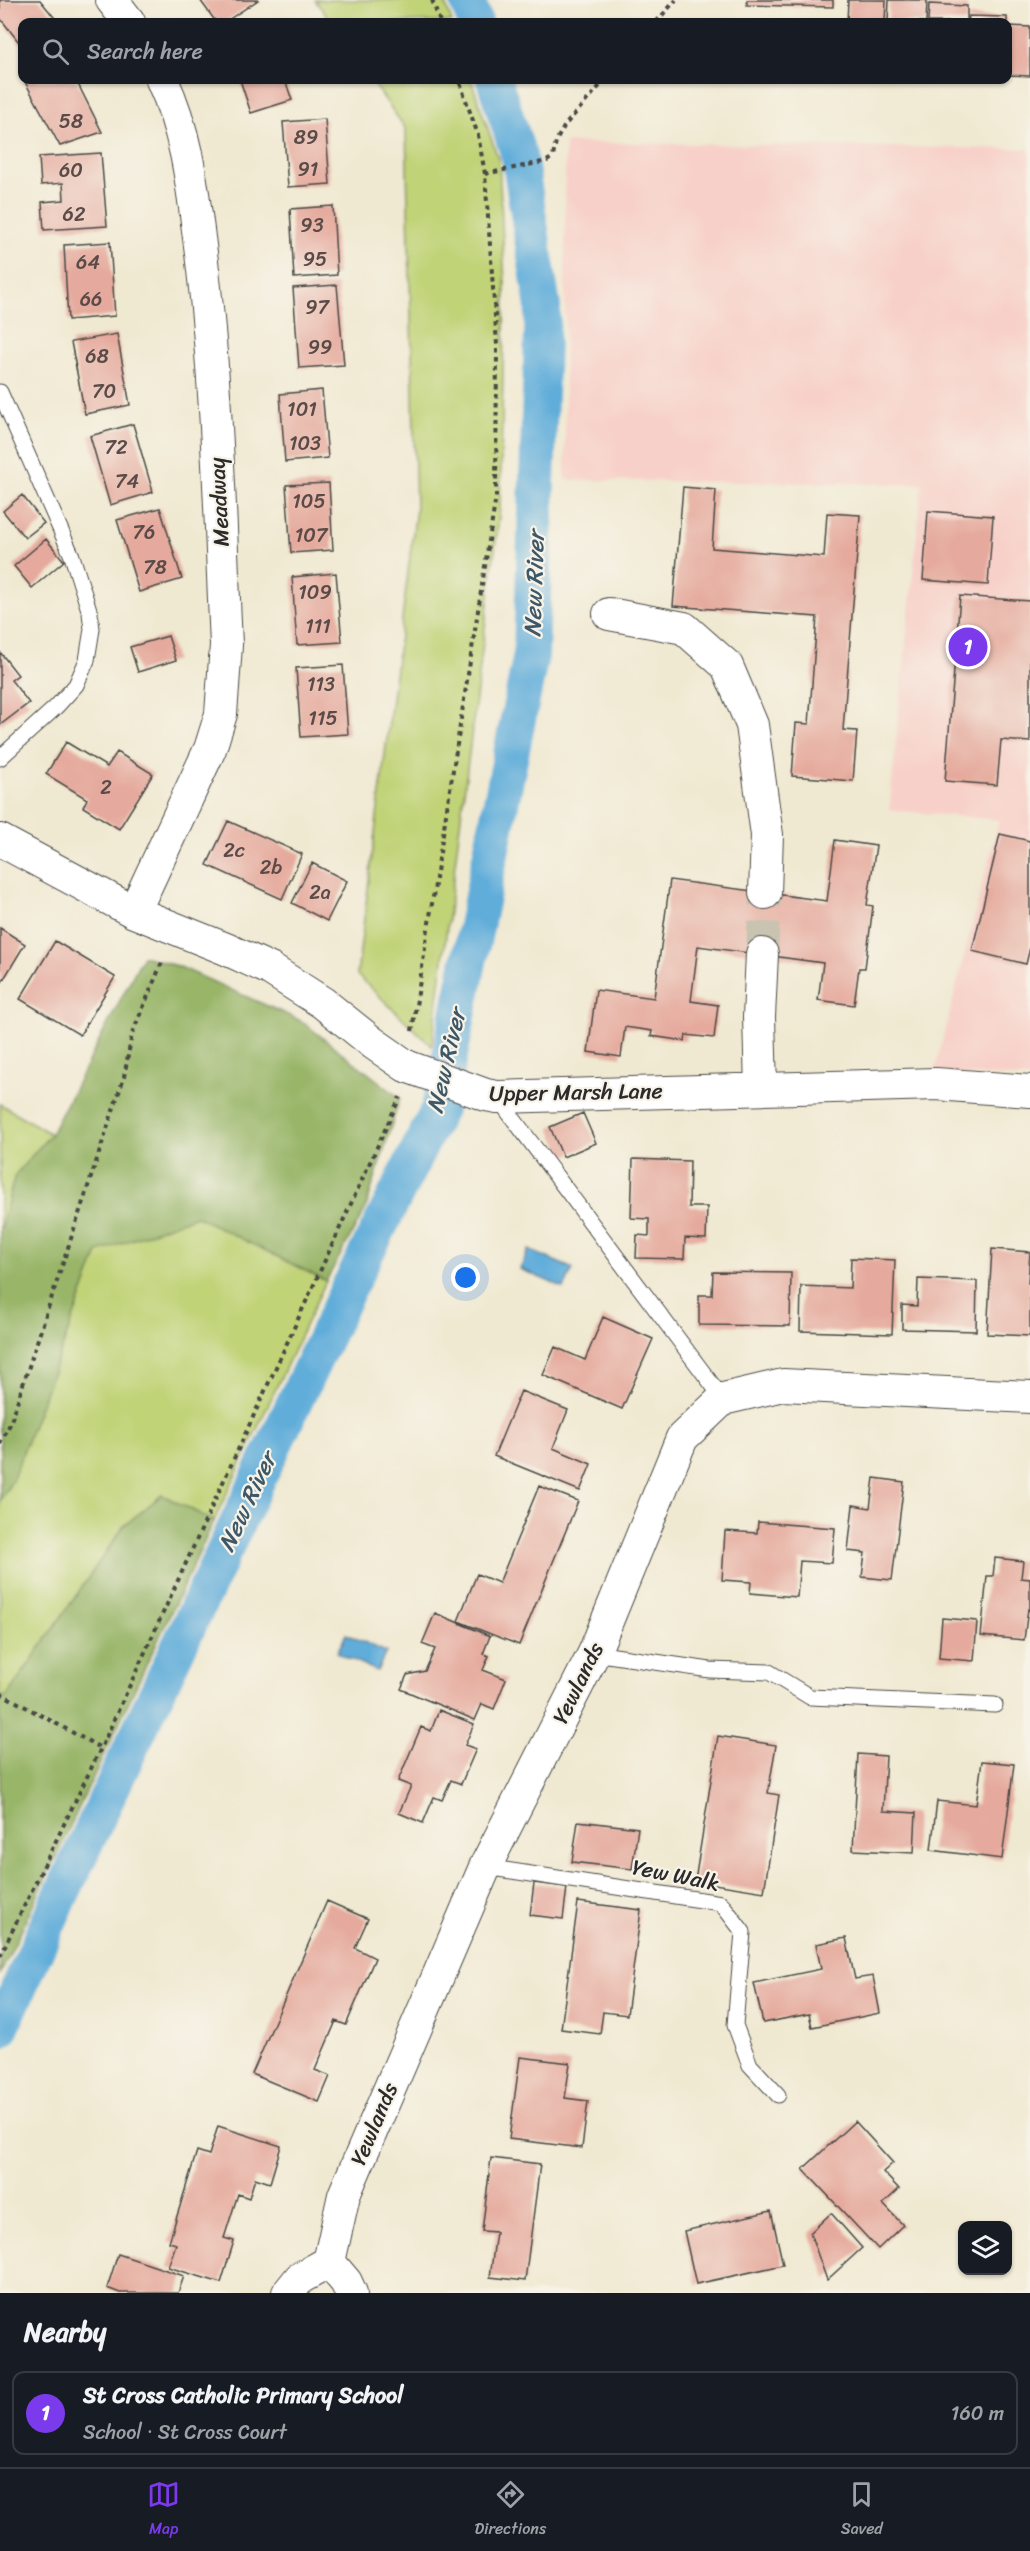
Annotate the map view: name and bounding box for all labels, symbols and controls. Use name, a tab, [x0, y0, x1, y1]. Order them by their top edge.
search box	[18, 18, 1012, 84]
text: Search here	[87, 32, 203, 71]
icon: search	[39, 35, 72, 68]
house number: 58	[59, 104, 83, 139]
house number: 89	[294, 120, 318, 155]
house number: 91	[298, 152, 318, 187]
house number: 60	[59, 153, 83, 188]
house number: 62	[63, 197, 86, 232]
house number: 93	[300, 208, 324, 243]
house number: 95	[303, 242, 327, 277]
house number: 64	[76, 245, 100, 280]
house number: 66	[80, 282, 102, 317]
house number: 97	[305, 290, 330, 325]
house number: 99	[308, 330, 332, 365]
house number: 68	[85, 339, 109, 374]
house number: 70	[92, 374, 116, 409]
house number: 101	[287, 392, 317, 427]
house number: 103	[289, 426, 321, 461]
house number: 72	[105, 430, 128, 465]
street label: Meadway	[197, 456, 241, 548]
house number: 74	[115, 464, 139, 499]
house number: 105	[292, 484, 326, 519]
house number: 76	[133, 515, 155, 550]
house number: 107	[295, 518, 329, 553]
water label: New River	[511, 526, 557, 637]
house number: 78	[143, 550, 167, 585]
house number: 109	[298, 575, 332, 610]
house number: 111	[305, 609, 331, 644]
pin: 1	[948, 624, 988, 670]
house number: 113	[307, 667, 335, 702]
house number: 115	[308, 701, 338, 736]
house number: 2	[100, 770, 112, 805]
house number: 2c	[223, 833, 245, 868]
house number: 2b	[260, 850, 282, 885]
house number: 2a	[309, 875, 331, 910]
water label: New River	[414, 1001, 479, 1117]
street label: Upper Marsh Lane	[489, 1071, 663, 1113]
your location	[451, 1263, 480, 1292]
water label: New River	[206, 1442, 290, 1559]
street label: Yewlands	[541, 1634, 615, 1731]
street label: Yew Walk	[629, 1847, 723, 1903]
street label: Yewlands	[339, 2075, 409, 2172]
map controls	[958, 2221, 1012, 2275]
button: layers	[958, 2221, 1012, 2275]
text: Nearby	[24, 2309, 106, 2355]
text: St Cross Catholic Primary School	[83, 2376, 404, 2415]
text: 1	[41, 2396, 50, 2431]
text: 160 m	[951, 2396, 1004, 2431]
text: School · St Cross Court	[83, 2415, 287, 2450]
tab: Map	[147, 2478, 180, 2543]
tab: Directions	[475, 2478, 546, 2543]
tab: Saved	[841, 2478, 883, 2543]

